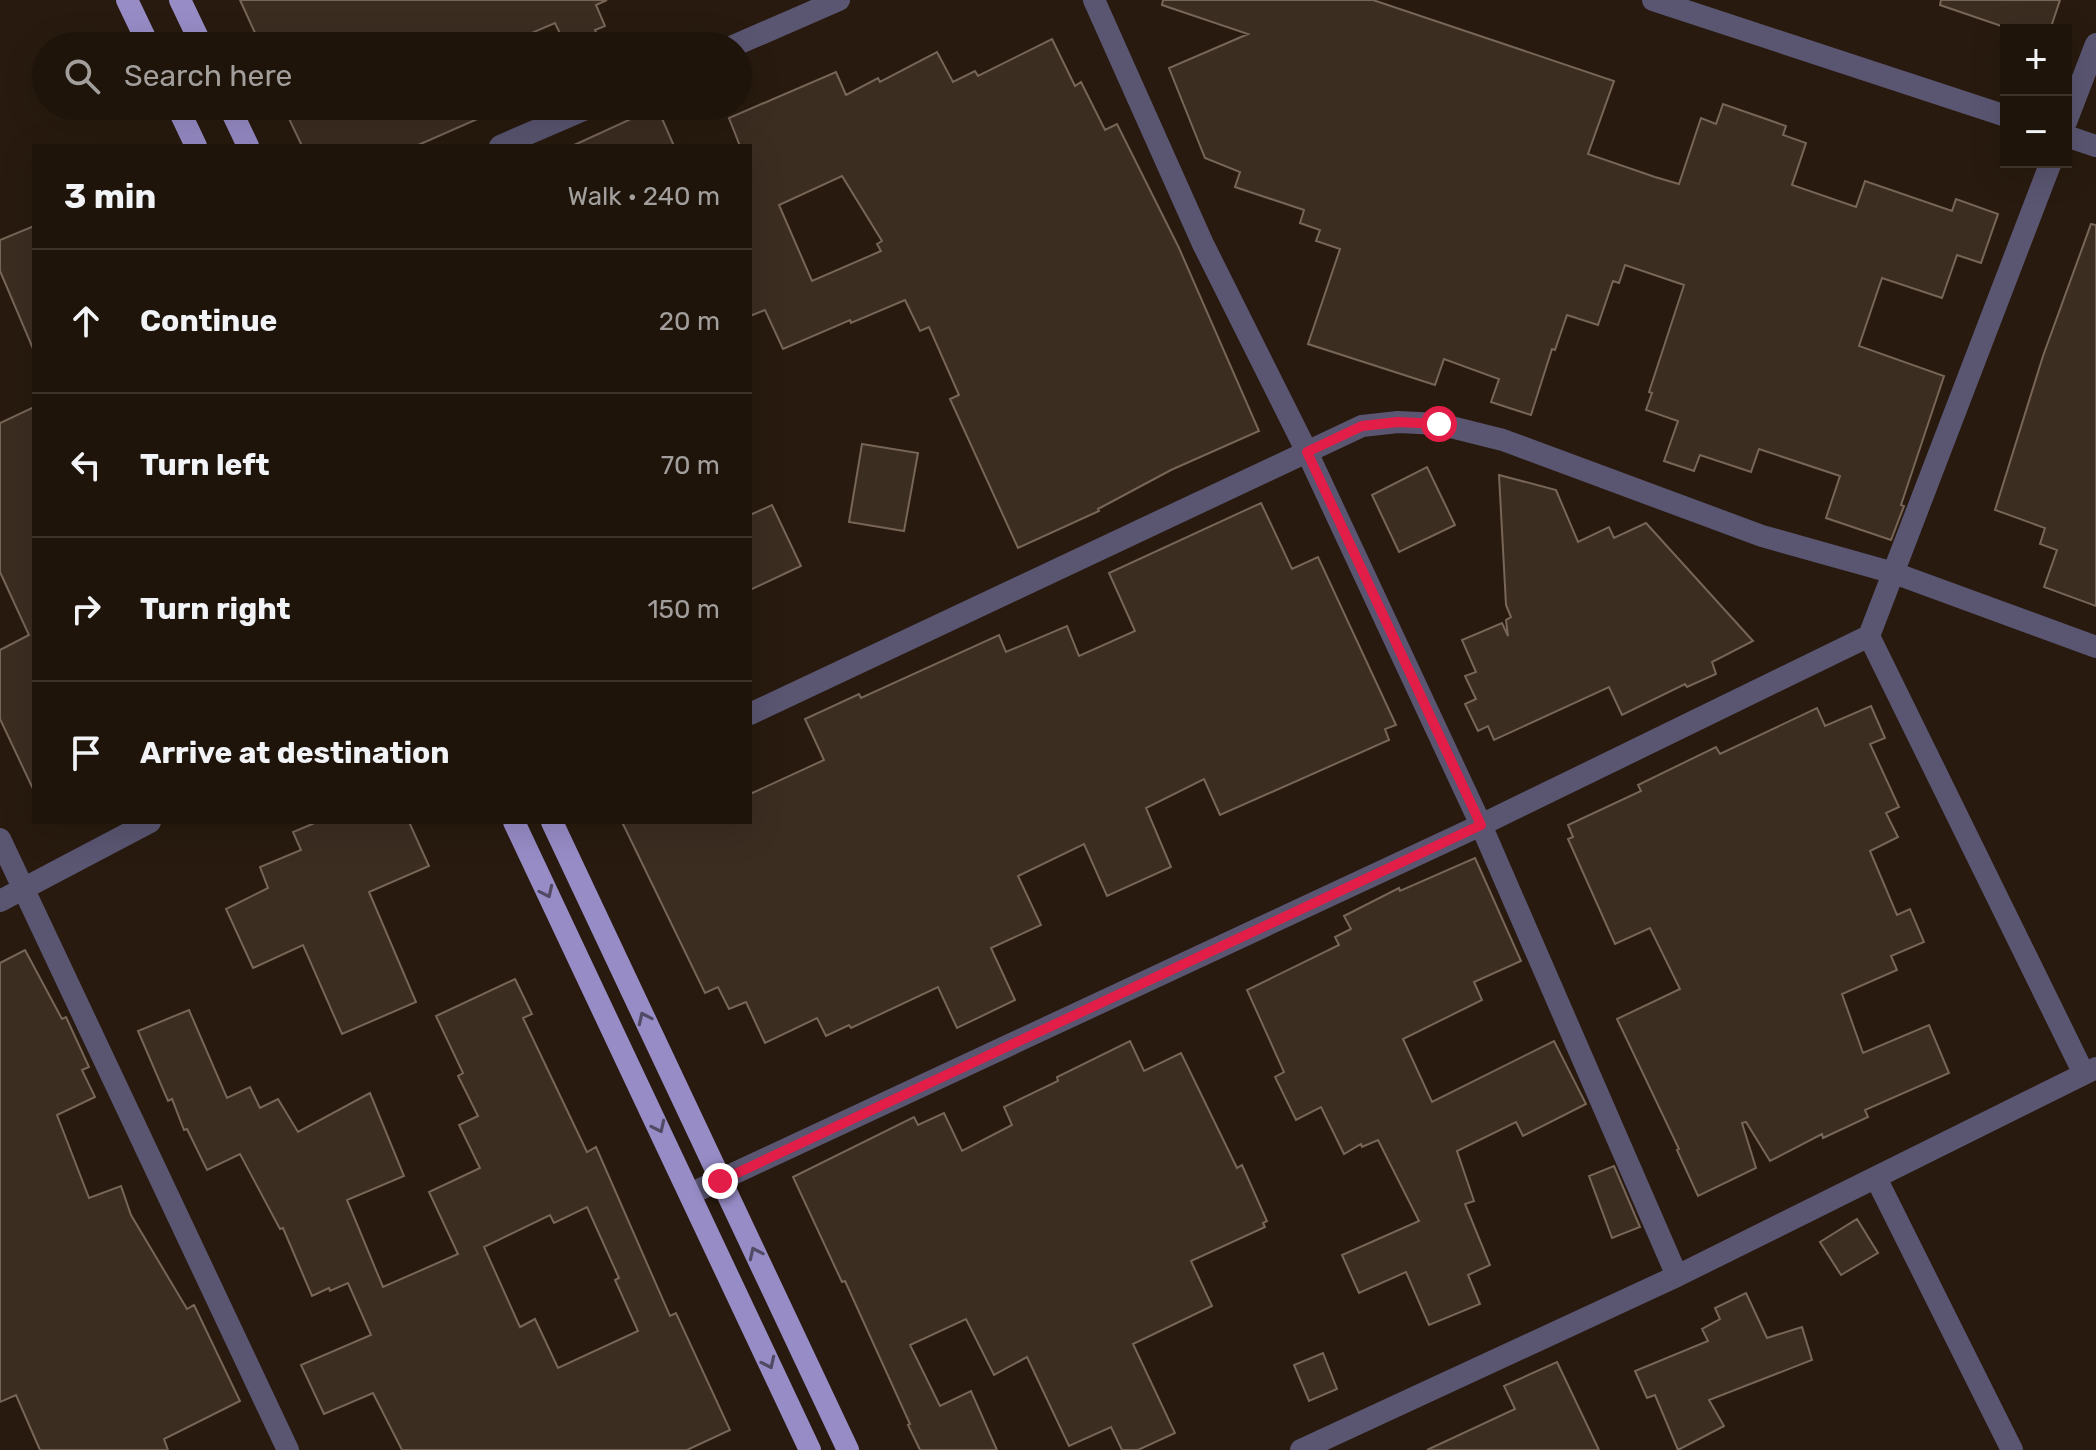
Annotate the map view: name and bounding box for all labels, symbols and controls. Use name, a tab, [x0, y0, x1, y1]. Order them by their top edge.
map controls	[2000, 24, 2072, 168]
button: +	[2000, 24, 2072, 96]
search box	[32, 32, 752, 120]
icon: search	[60, 54, 104, 98]
text: Search here	[124, 58, 292, 94]
button: −	[2000, 96, 2072, 168]
text: 3 min	[64, 176, 156, 217]
text: Walk · 240 m	[567, 181, 720, 212]
icon: ahead	[64, 299, 108, 343]
text: Continue	[140, 303, 277, 339]
text: 20 m	[659, 306, 720, 337]
route start	[1421, 406, 1457, 442]
icon: left	[64, 443, 108, 487]
text: Turn left	[140, 447, 270, 483]
text: 70 m	[661, 450, 720, 481]
icon: right	[64, 587, 108, 631]
text: Turn right	[140, 591, 291, 627]
text: 150 m	[647, 594, 720, 625]
icon: arrive	[64, 731, 108, 775]
text: Arrive at destination	[140, 735, 450, 771]
one-way arrow	[537, 884, 553, 899]
one-way arrow	[638, 1011, 654, 1026]
one-way arrow	[649, 1119, 665, 1134]
route end	[702, 1163, 738, 1199]
one-way arrow	[749, 1247, 765, 1261]
one-way arrow	[759, 1354, 775, 1369]

